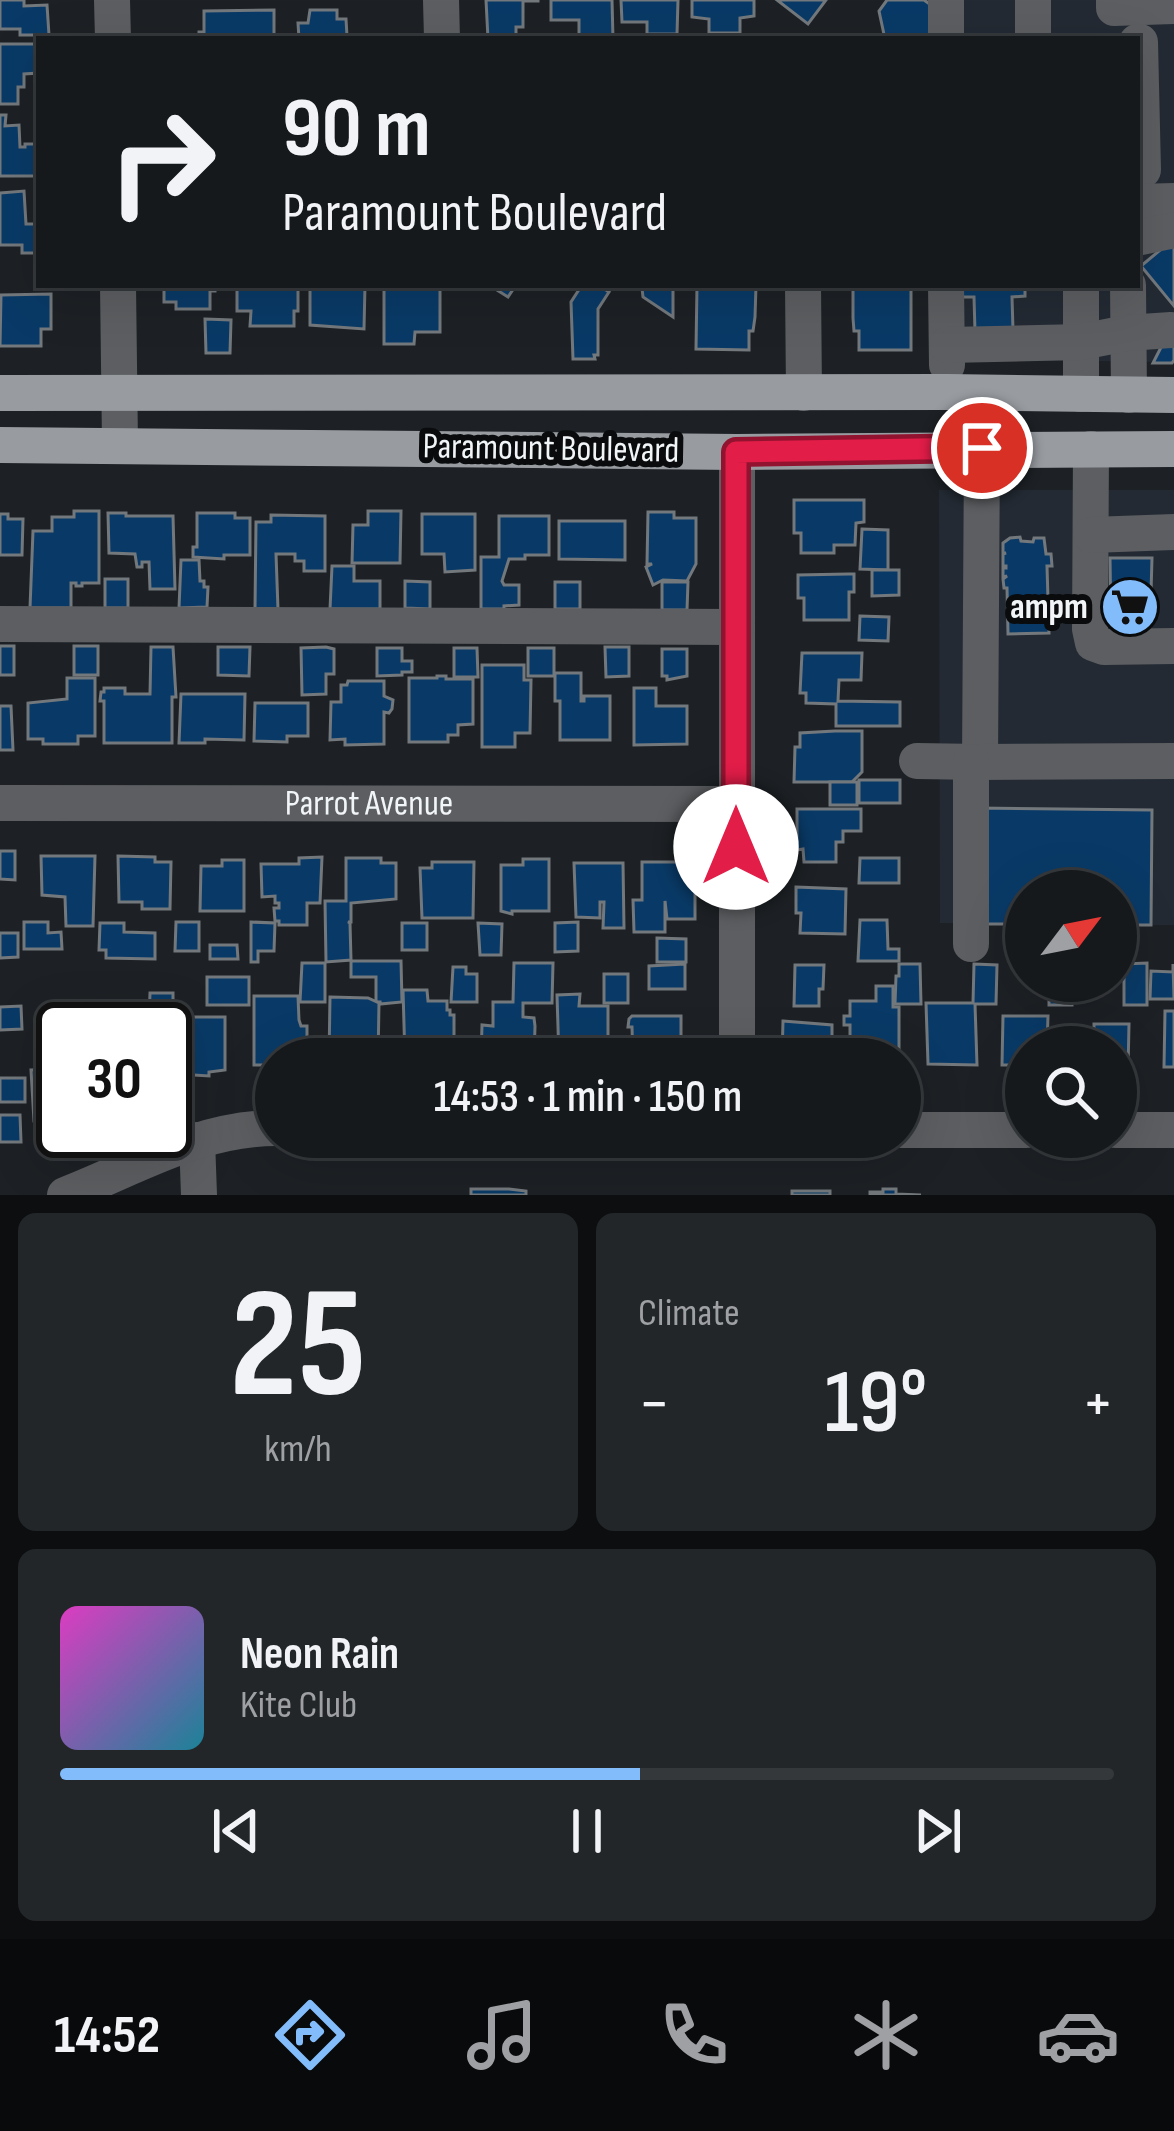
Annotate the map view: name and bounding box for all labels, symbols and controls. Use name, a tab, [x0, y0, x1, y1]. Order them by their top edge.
text: 90 m	[282, 79, 431, 180]
icon: right	[84, 84, 240, 240]
text: Paramount Boulevard	[282, 181, 667, 246]
pin	[931, 397, 1033, 499]
icon: arrive	[949, 415, 1015, 481]
street label: Paramount Boulevard	[422, 425, 680, 473]
supermarket icon: ampm	[1099, 576, 1161, 638]
place label: ampm	[1010, 586, 1088, 629]
street label: Parrot Avenue	[285, 782, 453, 825]
position arrow	[673, 784, 799, 910]
north arrow	[1005, 870, 1137, 1002]
map controls	[1005, 870, 1137, 1158]
speed limit sign: 30	[36, 1002, 192, 1158]
button: search	[1005, 1026, 1137, 1158]
text: 14:53 · 1 min · 150 m	[434, 1070, 742, 1125]
text: 25	[230, 1254, 366, 1441]
text: Climate	[638, 1290, 740, 1337]
text: 19°	[825, 1350, 927, 1458]
text: −	[638, 1365, 670, 1444]
text: +	[1082, 1365, 1114, 1444]
text: km/h	[264, 1426, 332, 1473]
text: Neon Rain	[240, 1627, 399, 1682]
text: Kite Club	[240, 1682, 357, 1729]
icon: previous	[203, 1798, 269, 1864]
icon: pause	[554, 1798, 620, 1864]
icon: next	[905, 1798, 971, 1864]
icon: directions	[268, 1993, 352, 2077]
icon: music	[460, 1993, 544, 2077]
icon: phone	[652, 1993, 736, 2077]
icon: climate	[844, 1993, 928, 2077]
icon: car	[1036, 1993, 1120, 2077]
text: 14:52	[54, 2003, 160, 2068]

